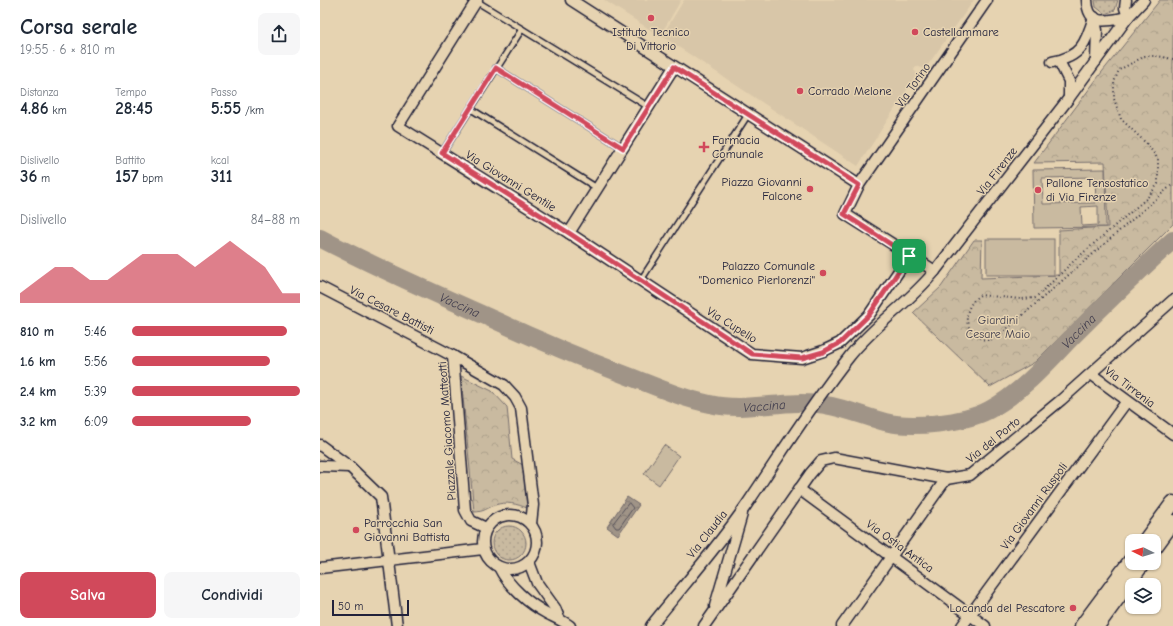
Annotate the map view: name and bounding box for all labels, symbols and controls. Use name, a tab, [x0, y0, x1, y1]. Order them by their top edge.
button: share	[258, 13, 300, 55]
marker: Istituto Tecnico Di Vittorio	[646, 13, 656, 23]
text: Corsa serale	[20, 14, 137, 40]
place label: Istituto Tecnico Di Vittorio	[612, 25, 690, 53]
place label: Castellammare	[923, 25, 999, 39]
marker: Castellammare	[910, 27, 920, 37]
text: 19:55 · 6 × 810 m	[20, 42, 115, 57]
street label: Via Torino	[893, 60, 933, 110]
place label: Corrado Melone	[808, 84, 892, 98]
text: Distanza	[20, 86, 59, 99]
text: Tempo	[115, 86, 146, 99]
text: Passo	[211, 86, 237, 99]
marker: Corrado Melone	[795, 86, 805, 96]
text: 4.86	[20, 99, 49, 118]
text: 28:45	[115, 99, 153, 118]
text: 5:55	[211, 99, 241, 118]
text: km	[49, 104, 67, 117]
text: /km	[241, 104, 264, 117]
place label: Farmacia Comunale	[712, 133, 763, 161]
marker: Farmacia Comunale	[699, 142, 709, 152]
street label: Via Firenze	[974, 144, 1020, 198]
street label: Via Giovanni Gentile	[463, 148, 559, 214]
text: Dislivello	[20, 154, 59, 167]
text: Battito	[115, 154, 145, 167]
text: kcal	[211, 154, 229, 167]
text: 36	[20, 167, 37, 186]
text: 157	[115, 167, 139, 186]
text: 311	[211, 167, 232, 186]
text: m	[37, 172, 50, 185]
text: bpm	[139, 172, 163, 185]
place label: Piazza Giovanni Falcone	[722, 175, 802, 203]
place label: Pallone Tensostatico di Via Firenze	[1046, 176, 1148, 204]
marker: Piazza Giovanni Falcone	[805, 184, 815, 194]
marker: Pallone Tensostatico di Via Firenze	[1033, 185, 1043, 195]
text: Dislivello	[20, 212, 67, 227]
text: 84–88 m	[251, 212, 300, 227]
pin	[892, 239, 926, 273]
icon: arrive	[898, 245, 920, 267]
place label: Palazzo Comunale "Domenico Pierlorenzi"	[699, 259, 815, 287]
marker: Palazzo Comunale "Domenico Pierlorenzi"	[818, 268, 828, 278]
street label: Via Cesare Battisti	[347, 283, 437, 337]
water label: Vaccina	[437, 289, 483, 320]
street label: Via Cupello	[704, 304, 760, 346]
water label: Vaccina	[1058, 310, 1099, 351]
park label: Giardini Cesare Maio	[966, 313, 1030, 341]
text: 810 m	[20, 324, 54, 339]
text: 5:46	[84, 324, 107, 339]
text: 1.6 km	[20, 354, 56, 369]
text: 5:56	[84, 354, 108, 369]
street label: Piazzale Giacomo Matteotti	[435, 361, 459, 501]
street label: Via Tirrenia	[1102, 364, 1158, 410]
text: 2.4 km	[20, 384, 56, 399]
text: 5:39	[84, 384, 107, 399]
water label: Vaccina	[743, 396, 786, 414]
text: 3.2 km	[20, 414, 57, 429]
text: 6:09	[84, 414, 108, 429]
street label: Via del Porto	[963, 414, 1023, 466]
street label: Via Giovanni Ruspoli	[998, 460, 1070, 552]
street label: Via Claudia	[684, 507, 730, 561]
place label: Parrocchia San Giovanni Battista	[364, 516, 450, 544]
street label: Via Ostia Antica	[863, 517, 937, 575]
marker: Parrocchia San Giovanni Battista	[351, 525, 361, 535]
north arrow	[1125, 534, 1161, 570]
map controls	[1125, 534, 1161, 614]
button: Salva	[20, 572, 156, 618]
button: Condividi	[164, 572, 300, 618]
button: layers	[1125, 578, 1161, 614]
scale bar	[332, 598, 409, 617]
text: 50 m	[338, 600, 363, 613]
place label: Locanda del Pescatore	[950, 601, 1065, 615]
marker: Locanda del Pescatore	[1068, 603, 1078, 613]

